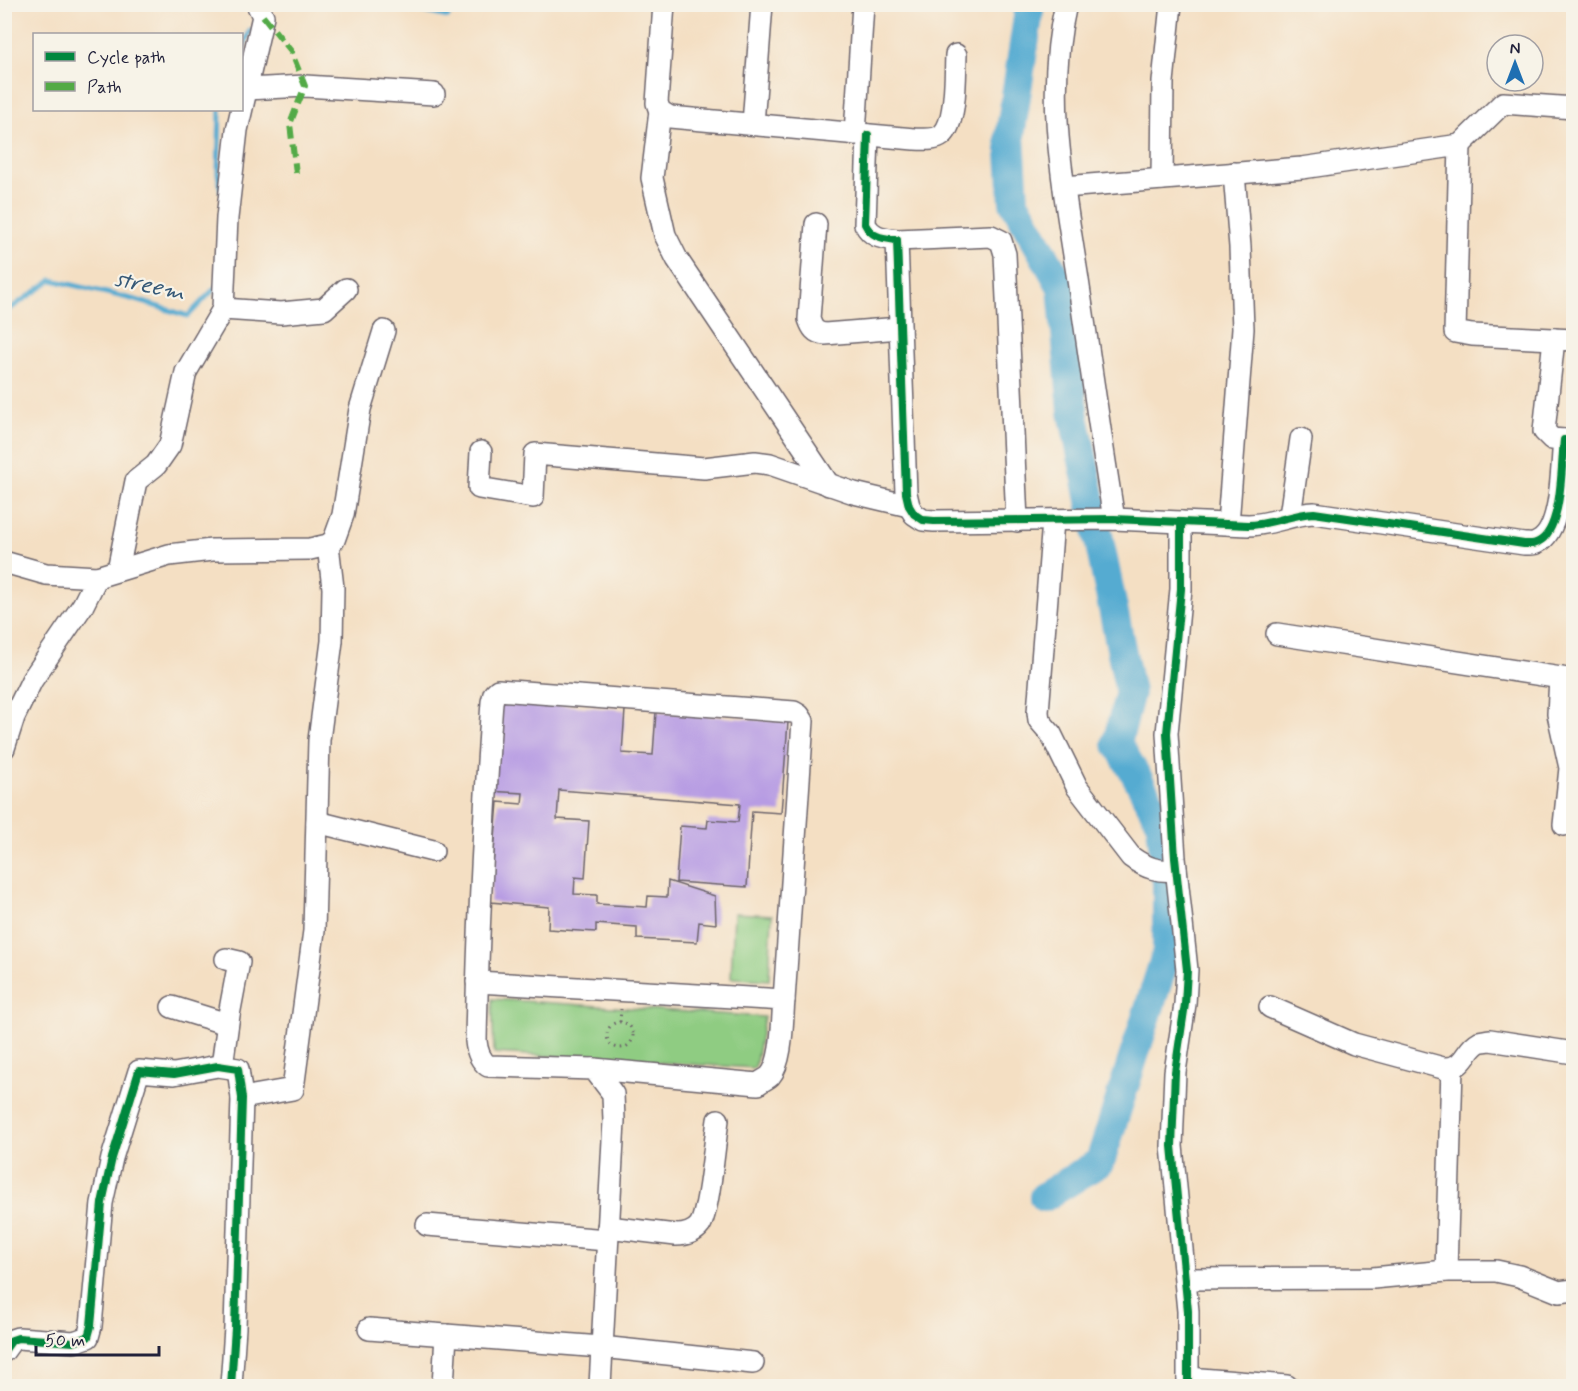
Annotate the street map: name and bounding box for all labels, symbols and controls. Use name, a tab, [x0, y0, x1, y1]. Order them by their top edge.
legend	[33, 33, 243, 111]
north arrow	[1485, 33, 1545, 93]
text: N	[1510, 39, 1520, 60]
text: Cycle path	[87, 46, 165, 70]
text: Path	[87, 76, 122, 100]
water label: streem	[111, 264, 188, 309]
scale bar	[36, 1319, 159, 1357]
text: 50 m	[45, 1329, 85, 1353]

